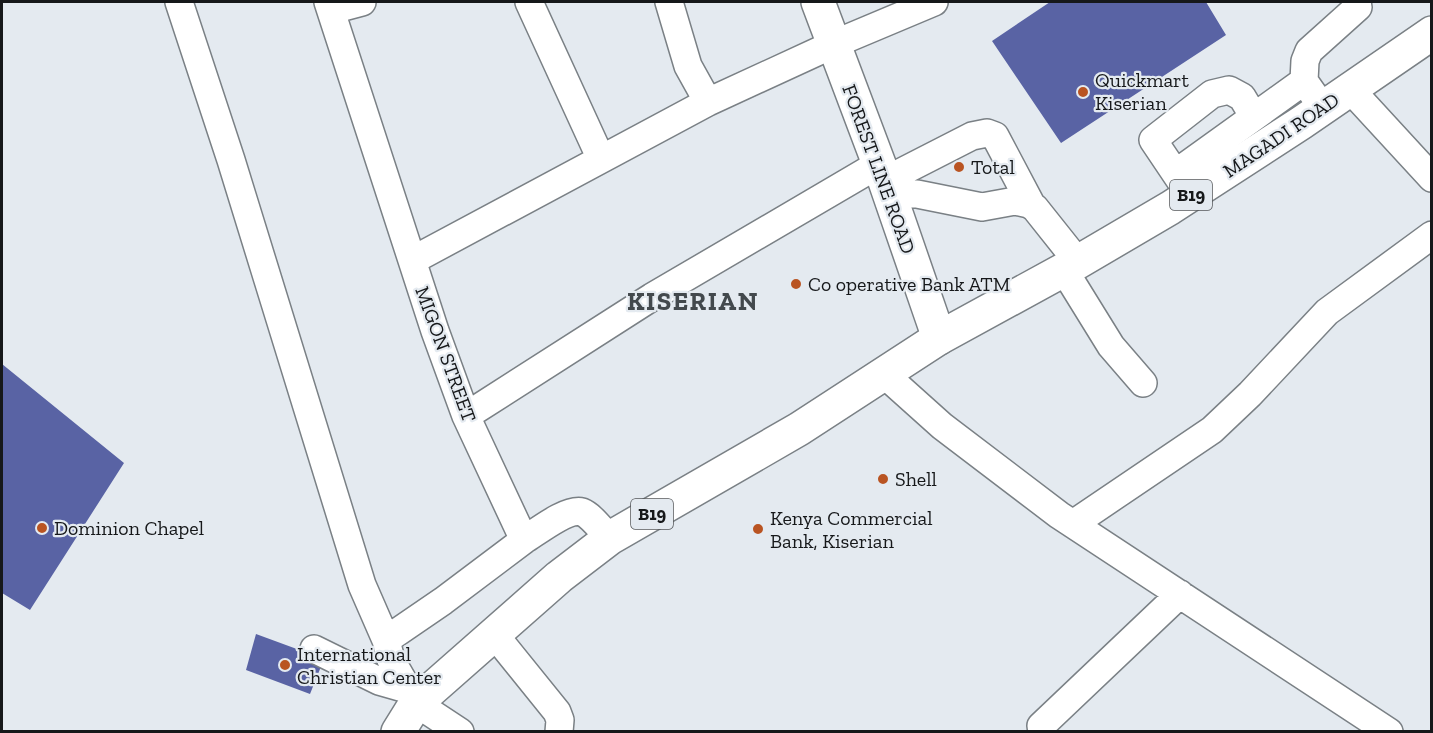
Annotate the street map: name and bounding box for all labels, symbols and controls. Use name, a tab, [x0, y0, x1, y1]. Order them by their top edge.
place label: Quickmart Kiserian	[1095, 68, 1189, 115]
street label: FOREST LINE ROAD	[837, 81, 921, 257]
marker: Quickmart Kiserian	[1076, 85, 1090, 99]
street label: MAGADI ROAD	[1218, 87, 1344, 183]
place label: Total	[971, 155, 1015, 179]
marker: Total	[952, 160, 966, 174]
road number: B19	[1170, 180, 1212, 210]
place label: Co operative Bank ATM	[808, 272, 1010, 296]
marker: Co operative Bank ATM	[789, 277, 803, 291]
street label: MIGON STREET	[410, 283, 482, 425]
district label: KISERIAN	[627, 285, 759, 317]
place label: Shell	[895, 467, 937, 491]
marker: Shell	[876, 472, 890, 486]
road number: B19	[631, 499, 673, 529]
place label: Kenya Commercial Bank, Kiserian	[770, 506, 933, 553]
place label: Dominion Chapel	[54, 516, 204, 540]
marker: Dominion Chapel	[35, 521, 49, 535]
marker: Kenya Commercial Bank, Kiserian	[751, 522, 765, 536]
place label: International Christian Center	[297, 642, 442, 689]
marker: International Christian Center	[278, 658, 292, 672]

